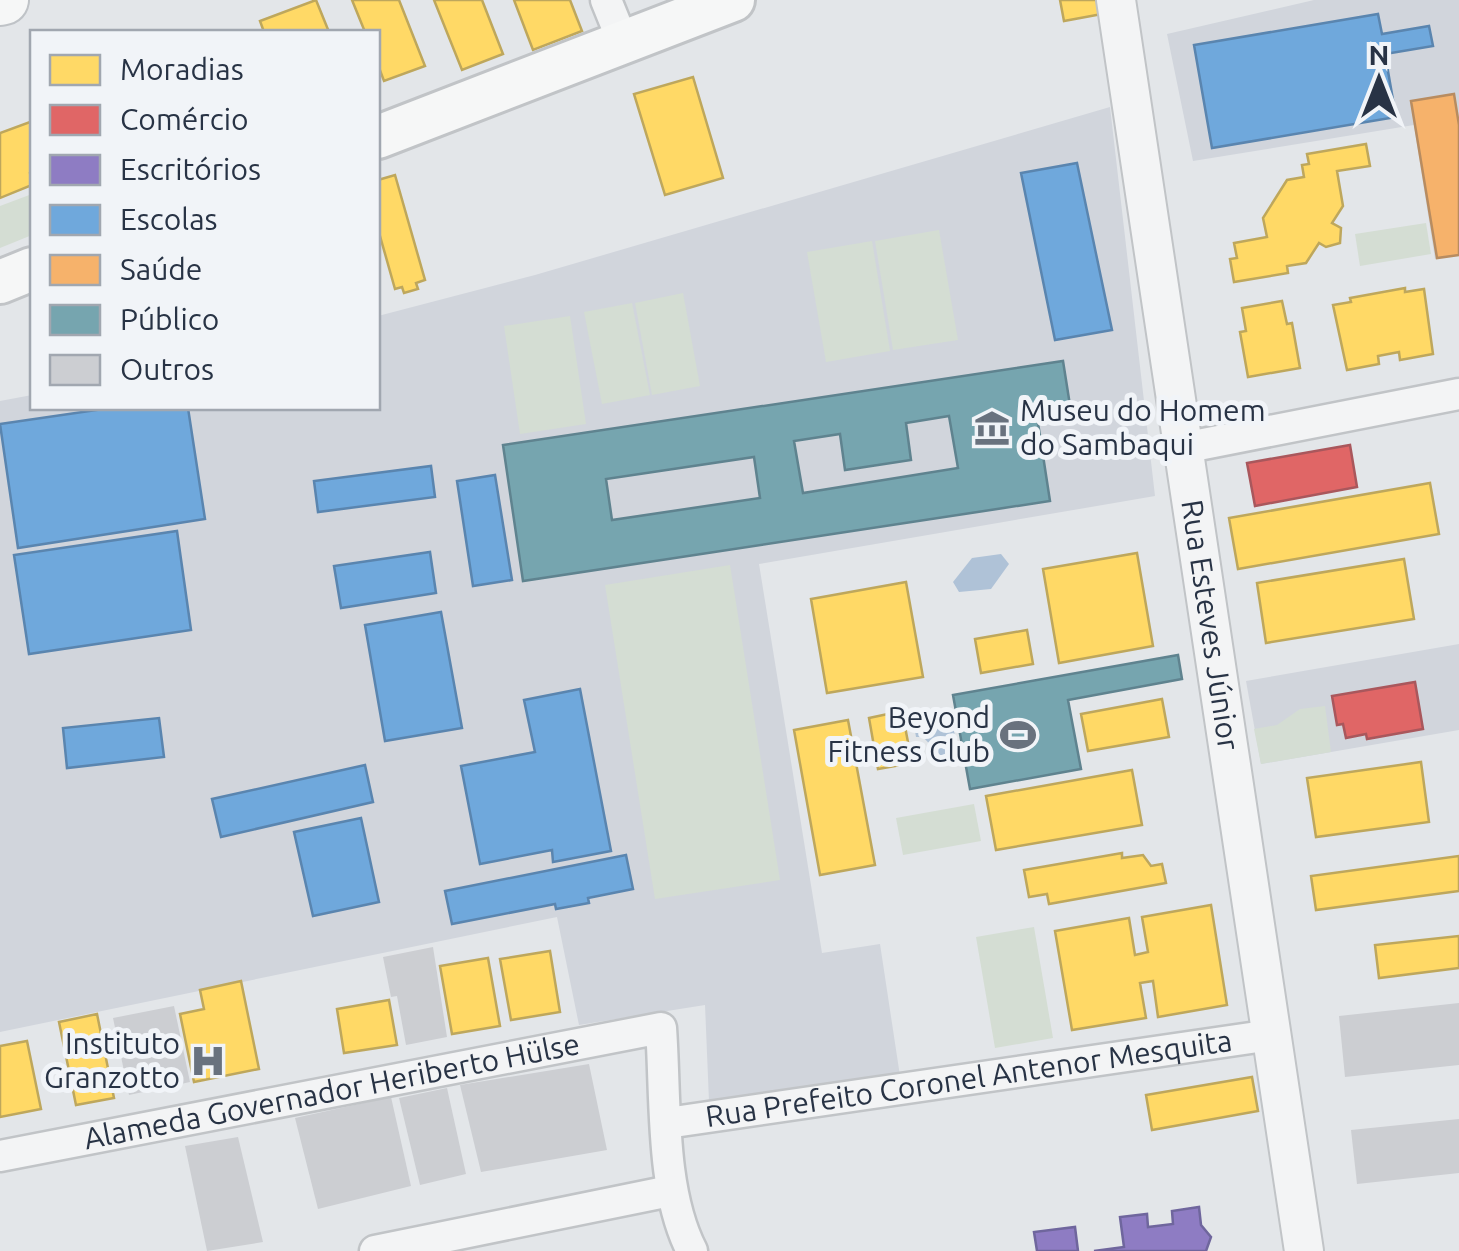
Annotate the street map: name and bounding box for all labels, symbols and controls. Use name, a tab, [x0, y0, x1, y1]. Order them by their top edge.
legend	[30, 30, 380, 410]
north arrow	[1329, 30, 1429, 130]
text: N	[1369, 39, 1389, 70]
text: Moradias	[120, 52, 244, 86]
text: Comércio	[120, 102, 249, 136]
text: Escritórios	[120, 152, 261, 186]
text: Escolas	[120, 202, 218, 236]
text: Saúde	[120, 252, 202, 286]
text: Público	[120, 302, 219, 336]
text: Outros	[120, 352, 214, 386]
place label: Museu do Homem do Sambaqui	[1020, 393, 1266, 461]
museum icon: Museu do Homem do Sambaqui	[973, 409, 1011, 447]
street label: Rua Esteves Júnior	[1175, 497, 1247, 753]
place label: Beyond Fitness Club	[828, 700, 990, 768]
sports icon: Beyond Fitness Club	[999, 716, 1037, 754]
street label: Rua Prefeito Coronel Antenor Mesquita	[703, 1023, 1234, 1133]
place label: Instituto Granzotto	[44, 1026, 180, 1094]
street label: Alameda Governador Heriberto Hülse	[81, 1026, 582, 1155]
hospital icon: Instituto Granzotto	[189, 1042, 227, 1080]

